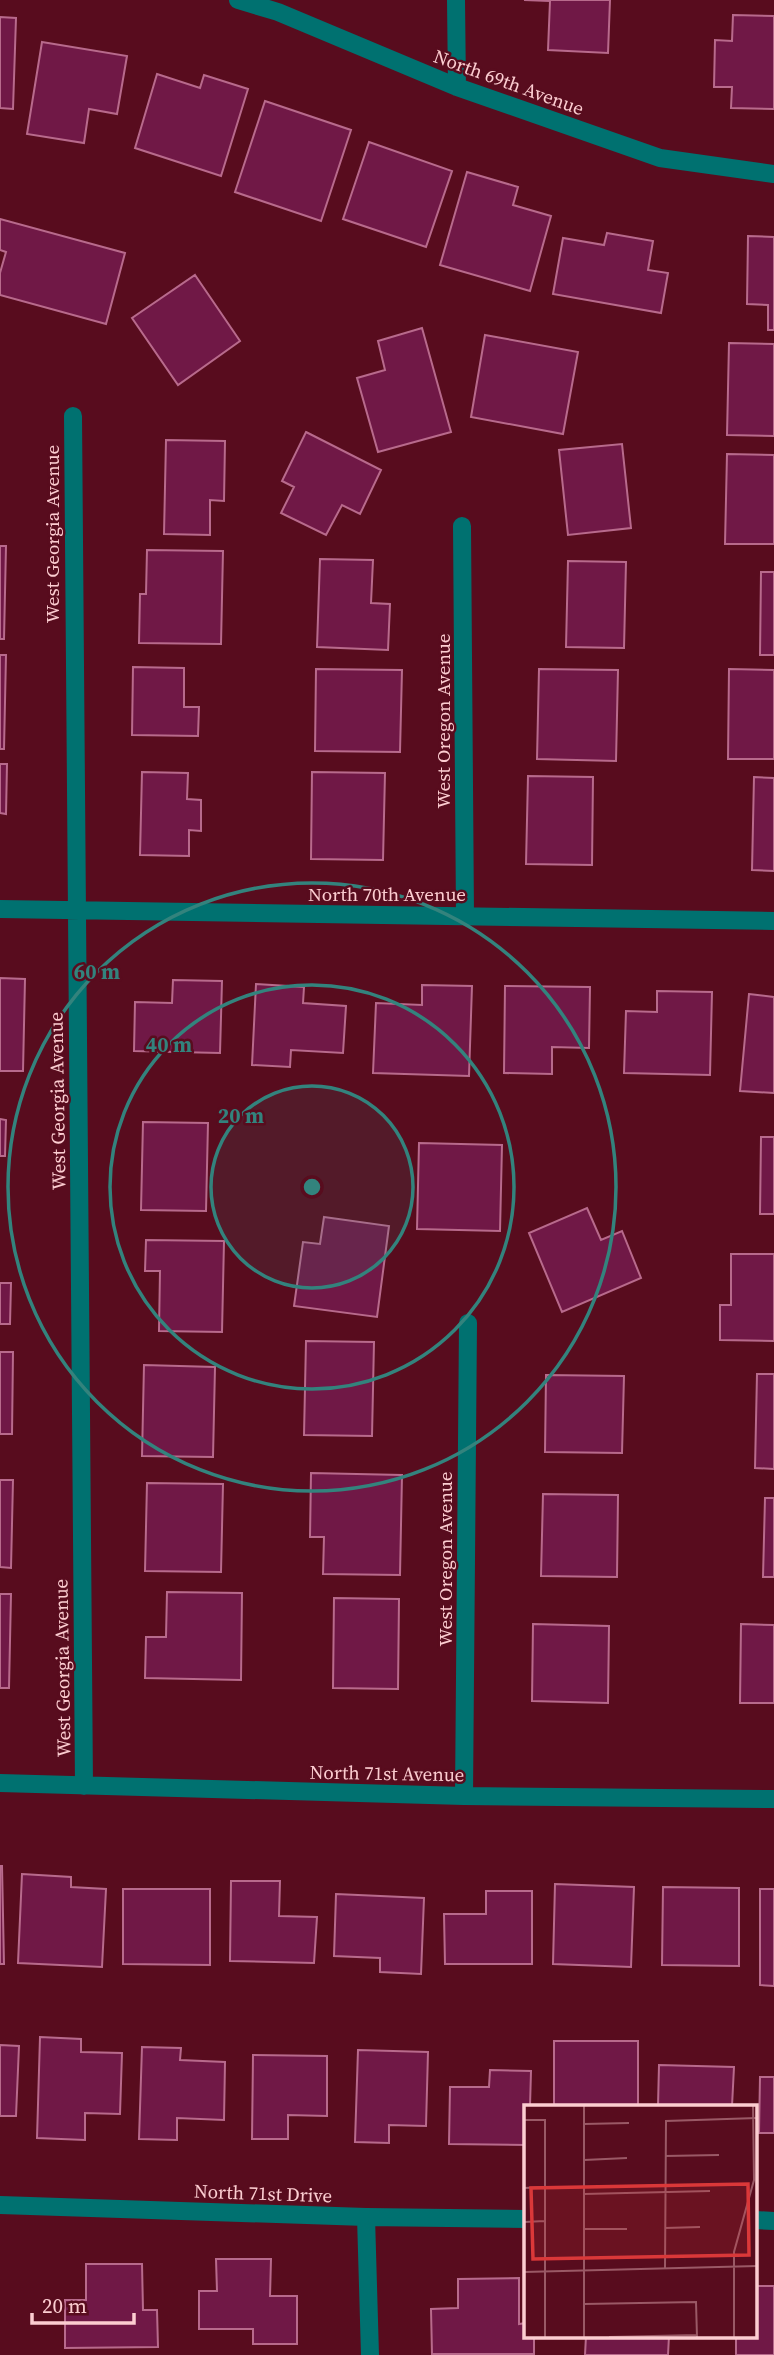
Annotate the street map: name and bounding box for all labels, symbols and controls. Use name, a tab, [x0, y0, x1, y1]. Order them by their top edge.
street label: North 69th Avenue	[430, 43, 588, 121]
street label: West Georgia Avenue	[39, 445, 65, 623]
street label: West Oregon Avenue	[430, 634, 456, 808]
street label: North 70th Avenue	[308, 881, 466, 907]
text: 60 m	[74, 957, 120, 986]
street label: West Georgia Avenue	[42, 1012, 72, 1190]
text: 40 m	[146, 1030, 192, 1059]
text: 20 m	[218, 1101, 264, 1130]
centre of rings	[300, 1175, 324, 1199]
street label: West Oregon Avenue	[432, 1472, 458, 1646]
street label: West Georgia Avenue	[47, 1579, 77, 1757]
street label: North 71st Avenue	[309, 1759, 465, 1787]
inset map	[524, 2105, 756, 2338]
street label: North 71st Drive	[193, 2178, 333, 2208]
scale bar	[32, 2282, 133, 2326]
text: 20 m	[42, 2291, 87, 2320]

